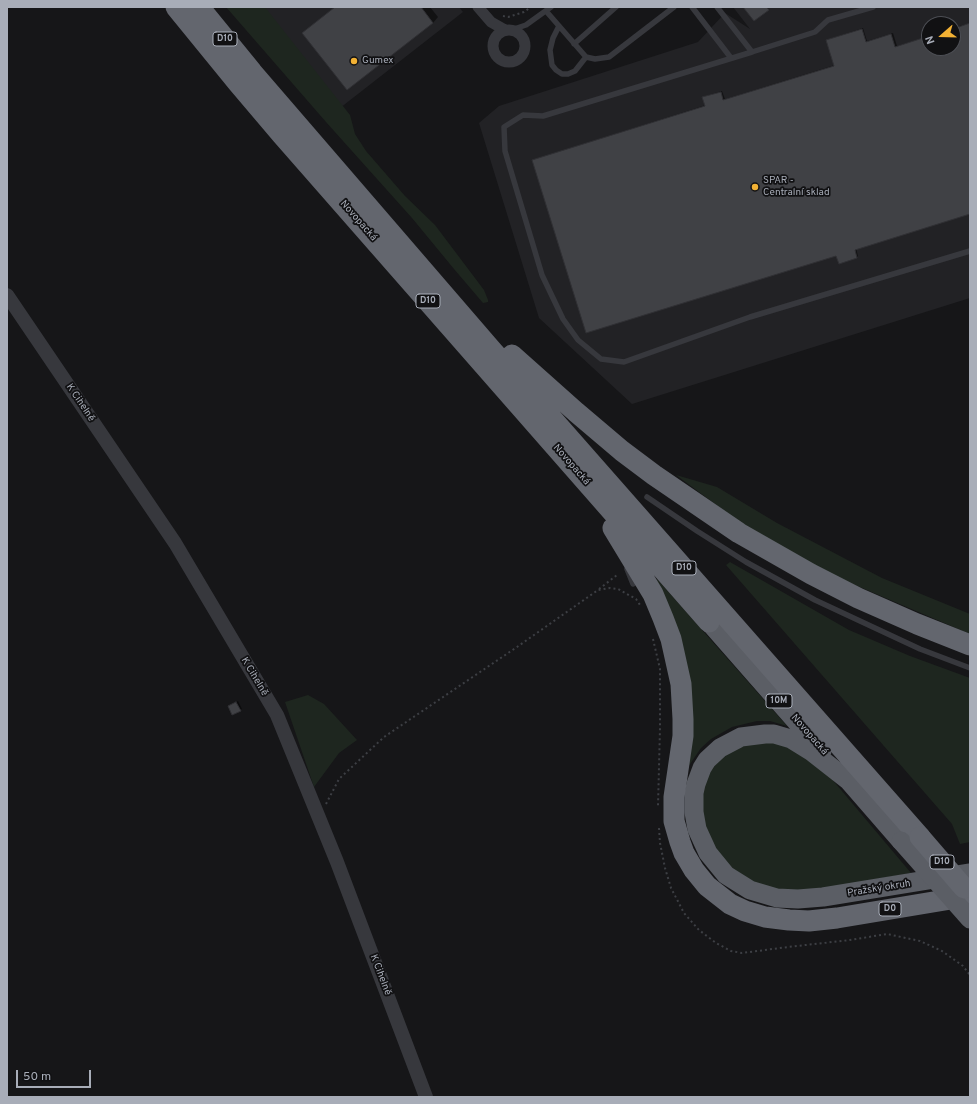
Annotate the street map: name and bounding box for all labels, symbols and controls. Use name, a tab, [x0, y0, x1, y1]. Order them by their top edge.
north arrow	[921, 16, 961, 56]
road number: D10	[213, 32, 237, 46]
text: N	[923, 34, 939, 46]
place label: Gumex	[362, 55, 393, 67]
marker: Gumex	[349, 56, 359, 66]
place label: SPAR - Centralní sklad	[763, 175, 830, 198]
marker: SPAR - Centralní sklad	[750, 182, 760, 192]
street label: Novopacká	[337, 198, 379, 244]
road number: D10	[416, 294, 440, 308]
street label: K Cihelně	[63, 382, 97, 424]
street label: Novopacká	[550, 442, 592, 488]
road number: D10	[672, 561, 696, 575]
street label: K Cihelně	[238, 655, 270, 699]
road number: 10M	[766, 694, 792, 708]
street label: Novopacká	[788, 712, 830, 758]
road number: D10	[930, 855, 954, 869]
street label: Pražský okruh	[847, 878, 911, 900]
road number: D0	[879, 902, 901, 916]
street label: K Cihelně	[367, 953, 393, 997]
scale bar	[18, 1062, 93, 1088]
text: 50 m	[23, 1069, 51, 1085]

